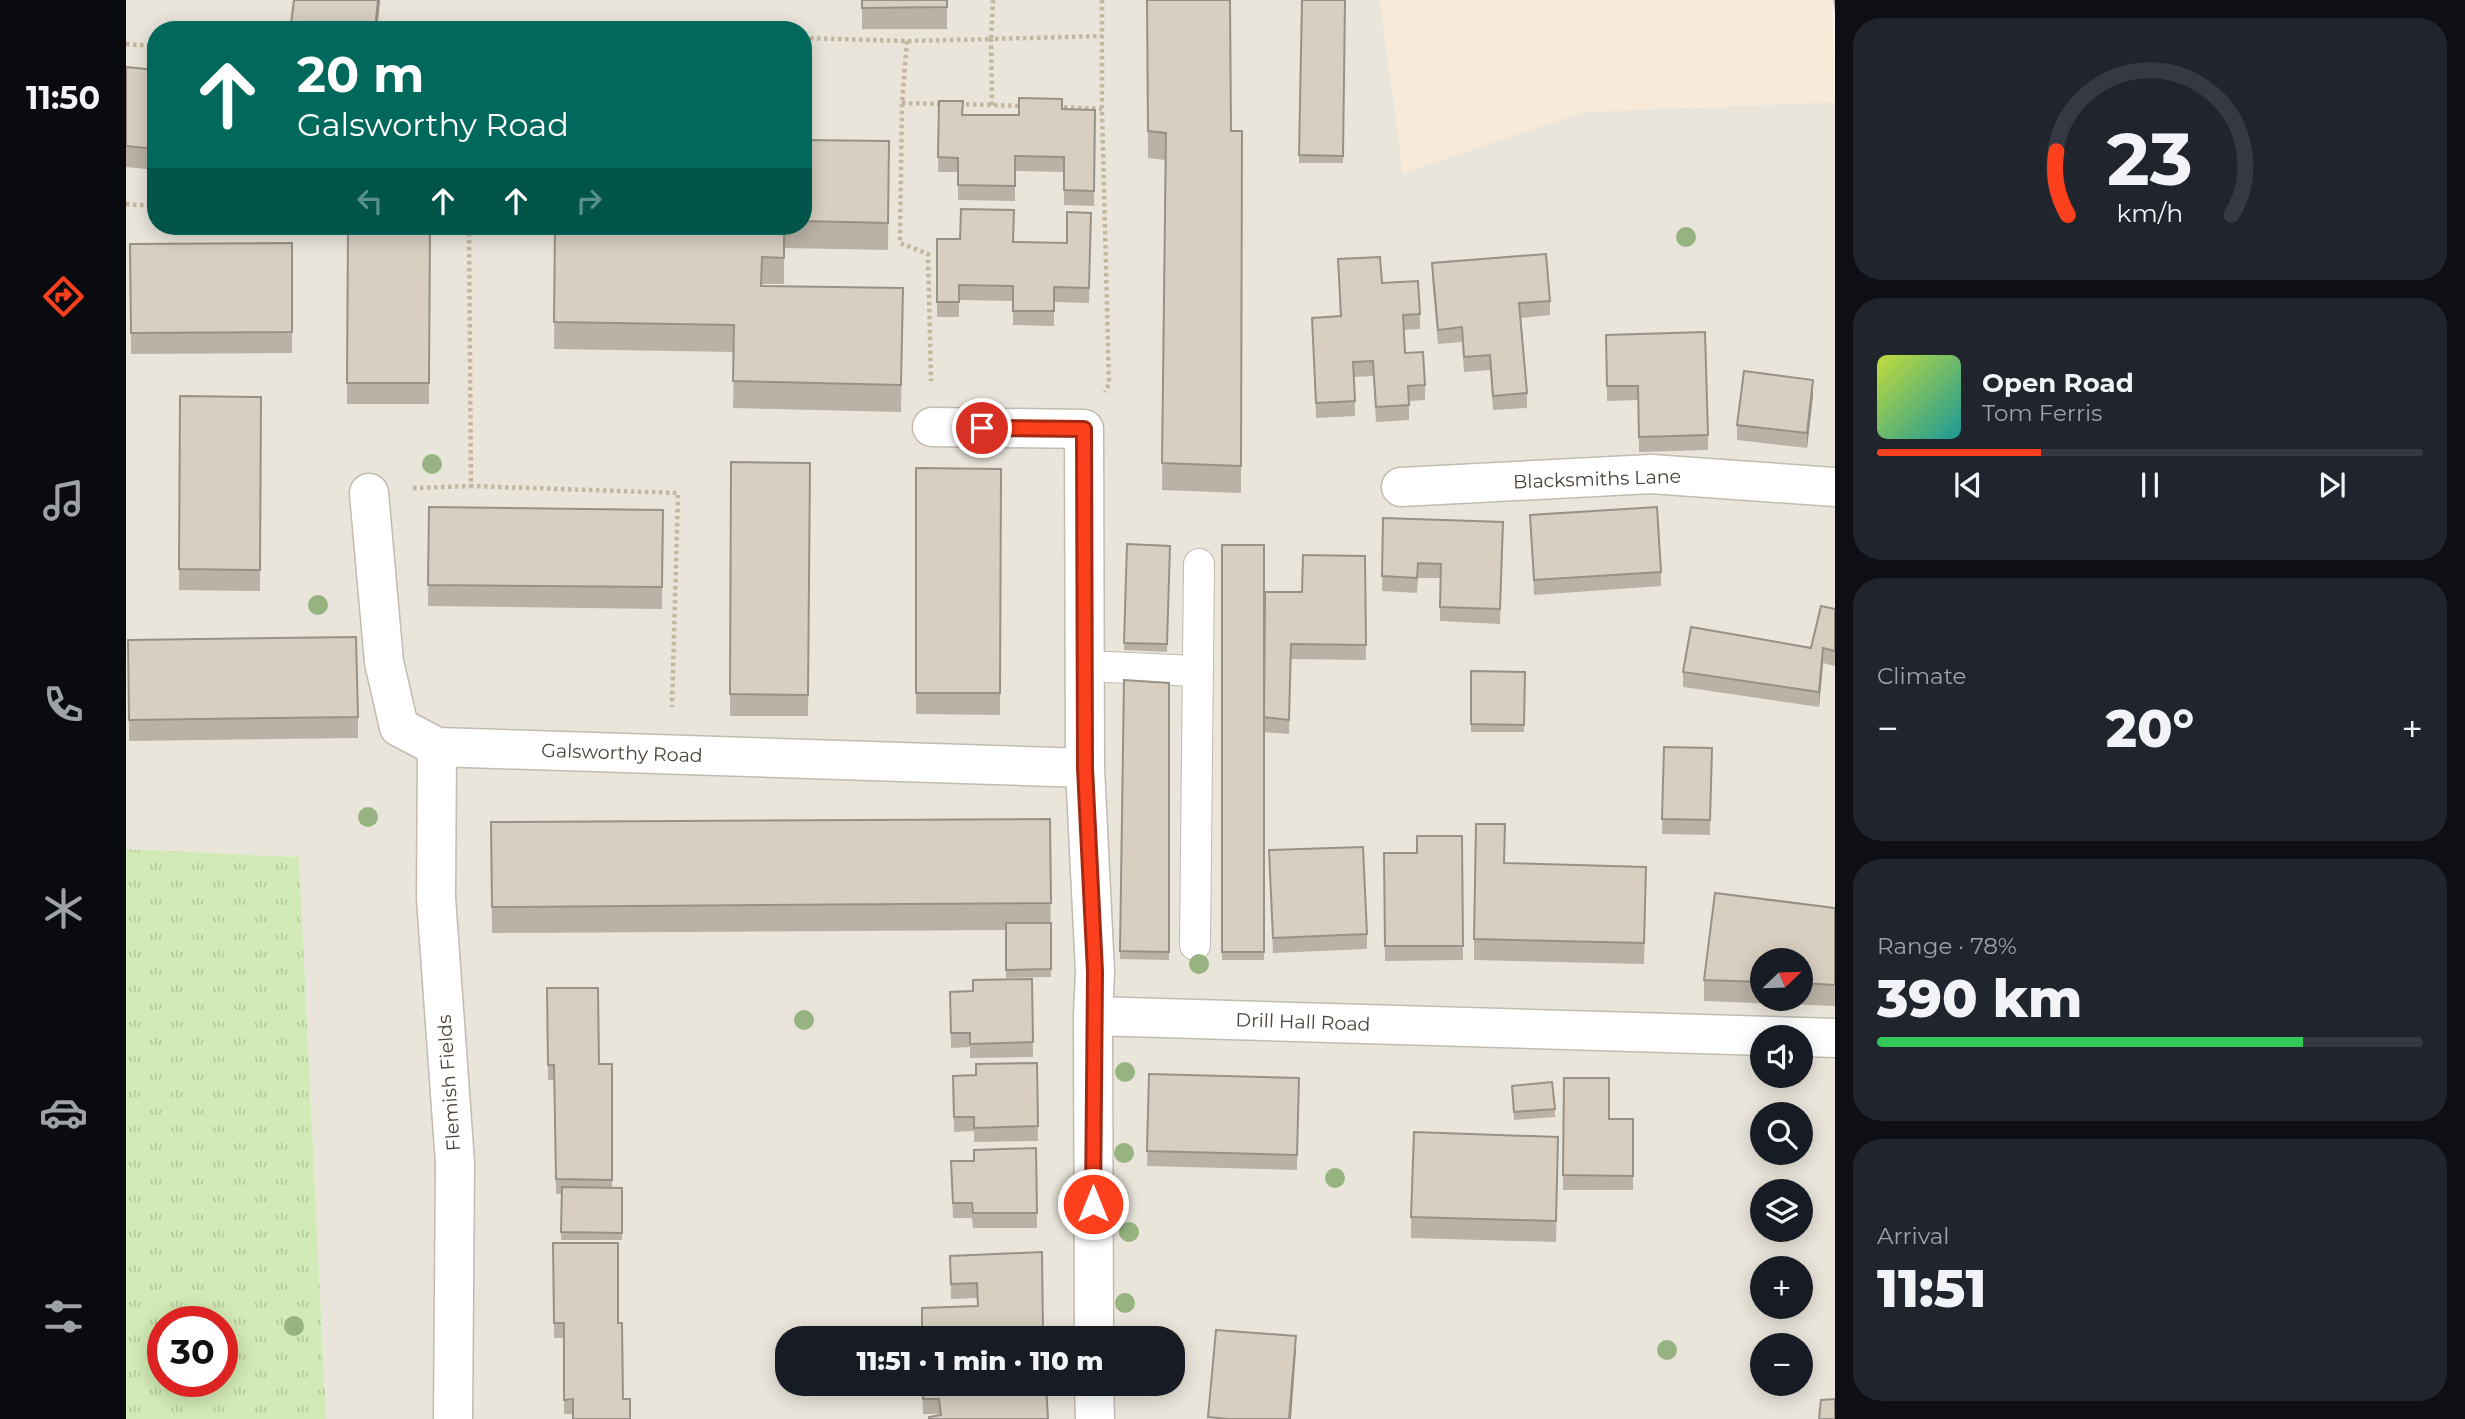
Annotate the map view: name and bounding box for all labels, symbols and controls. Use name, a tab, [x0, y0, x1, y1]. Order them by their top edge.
text: 20 m	[297, 45, 424, 104]
icon: ahead	[182, 49, 273, 140]
text: 11:50	[26, 78, 100, 117]
text: Galsworthy Road	[297, 105, 569, 144]
text: 23	[2107, 115, 2193, 203]
icon: left	[351, 182, 389, 220]
icon: ahead	[424, 182, 462, 220]
icon: ahead	[497, 182, 535, 220]
icon: right	[570, 182, 608, 220]
text: km/h	[2117, 198, 2183, 228]
icon: directions	[39, 272, 88, 321]
text: Open Road	[1982, 367, 2134, 399]
pin	[952, 398, 1012, 458]
text: Tom Ferris	[1982, 399, 2102, 427]
icon: arrive	[963, 409, 1001, 447]
street label: Blacksmiths Lane	[1513, 465, 1681, 493]
icon: previous	[1949, 466, 1987, 504]
icon: pause	[2131, 466, 2169, 504]
icon: next	[2313, 466, 2351, 504]
icon: music	[39, 476, 88, 525]
text: Climate	[1877, 662, 1966, 690]
icon: phone	[39, 680, 88, 729]
text: 20°	[2106, 697, 2194, 760]
text: −	[1877, 705, 1899, 752]
text: +	[2401, 705, 2423, 752]
street label: Galsworthy Road	[541, 739, 703, 767]
icon: climate	[39, 884, 88, 933]
text: Range · 78%	[1877, 932, 2017, 960]
north arrow	[1750, 948, 1813, 1012]
map controls	[1750, 948, 1813, 1396]
text: 390 km	[1877, 967, 2082, 1030]
street label: Drill Hall Road	[1235, 1008, 1371, 1036]
street label: Flemish Fields	[433, 1014, 465, 1152]
button: sound	[1750, 1025, 1813, 1088]
icon: car	[39, 1088, 88, 1137]
button: search	[1750, 1102, 1813, 1165]
position arrow	[1056, 1167, 1130, 1241]
button: layers	[1750, 1179, 1813, 1242]
text: Arrival	[1877, 1222, 1950, 1250]
button: +	[1750, 1256, 1813, 1319]
text: 11:51	[1877, 1257, 1986, 1320]
icon: filters	[39, 1292, 88, 1341]
speed limit sign: 30	[147, 1306, 238, 1397]
button: −	[1750, 1333, 1813, 1396]
text: 11:51 · 1 min · 110 m	[857, 1345, 1103, 1377]

